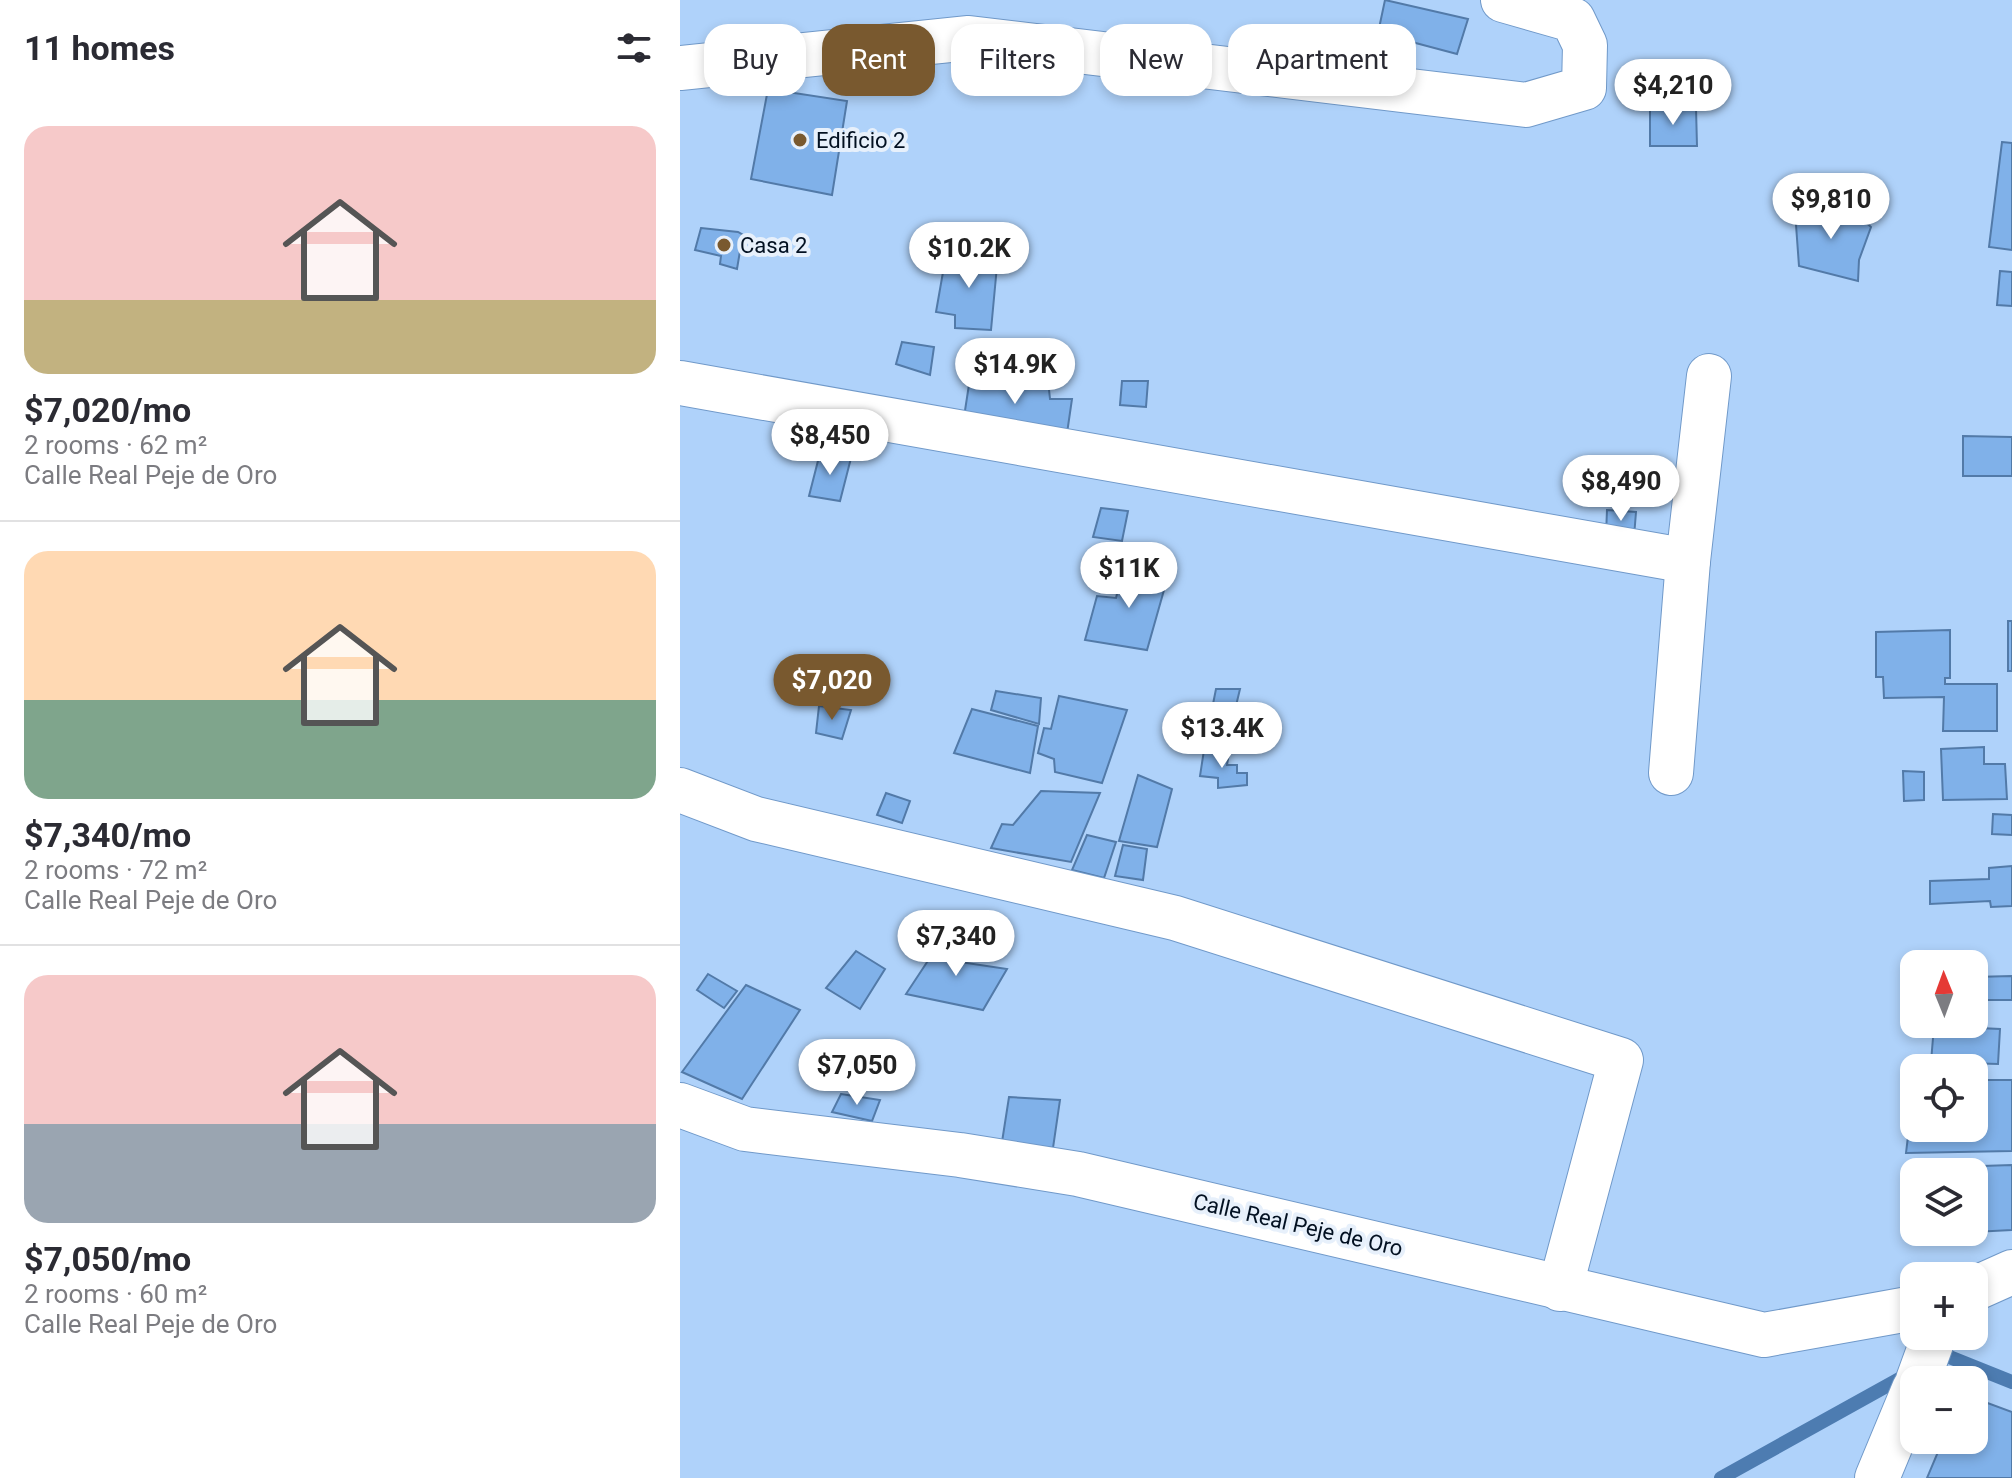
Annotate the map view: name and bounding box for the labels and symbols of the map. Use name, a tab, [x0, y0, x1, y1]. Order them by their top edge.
pin: $4,210	[1608, 59, 1738, 127]
place label: Edificio 2	[816, 128, 905, 153]
marker: Edificio 2	[791, 131, 809, 149]
pin: $9,810	[1766, 173, 1896, 241]
pin: $10.2K	[904, 222, 1034, 290]
place label: Casa 2	[740, 233, 807, 258]
marker: Casa 2	[715, 236, 733, 254]
pin: $14.9K	[950, 338, 1080, 406]
pin: $8,450	[765, 409, 895, 477]
pin: $8,490	[1556, 455, 1686, 523]
pin: $11K	[1082, 542, 1176, 610]
pin: $7,020	[767, 654, 897, 722]
pin: $13.4K	[1157, 702, 1287, 770]
pin: $7,340	[891, 910, 1021, 978]
north arrow	[1900, 950, 1988, 1038]
pin: $7,050	[792, 1039, 922, 1107]
street label: Calle Real Peje de Oro	[1191, 1189, 1405, 1261]

